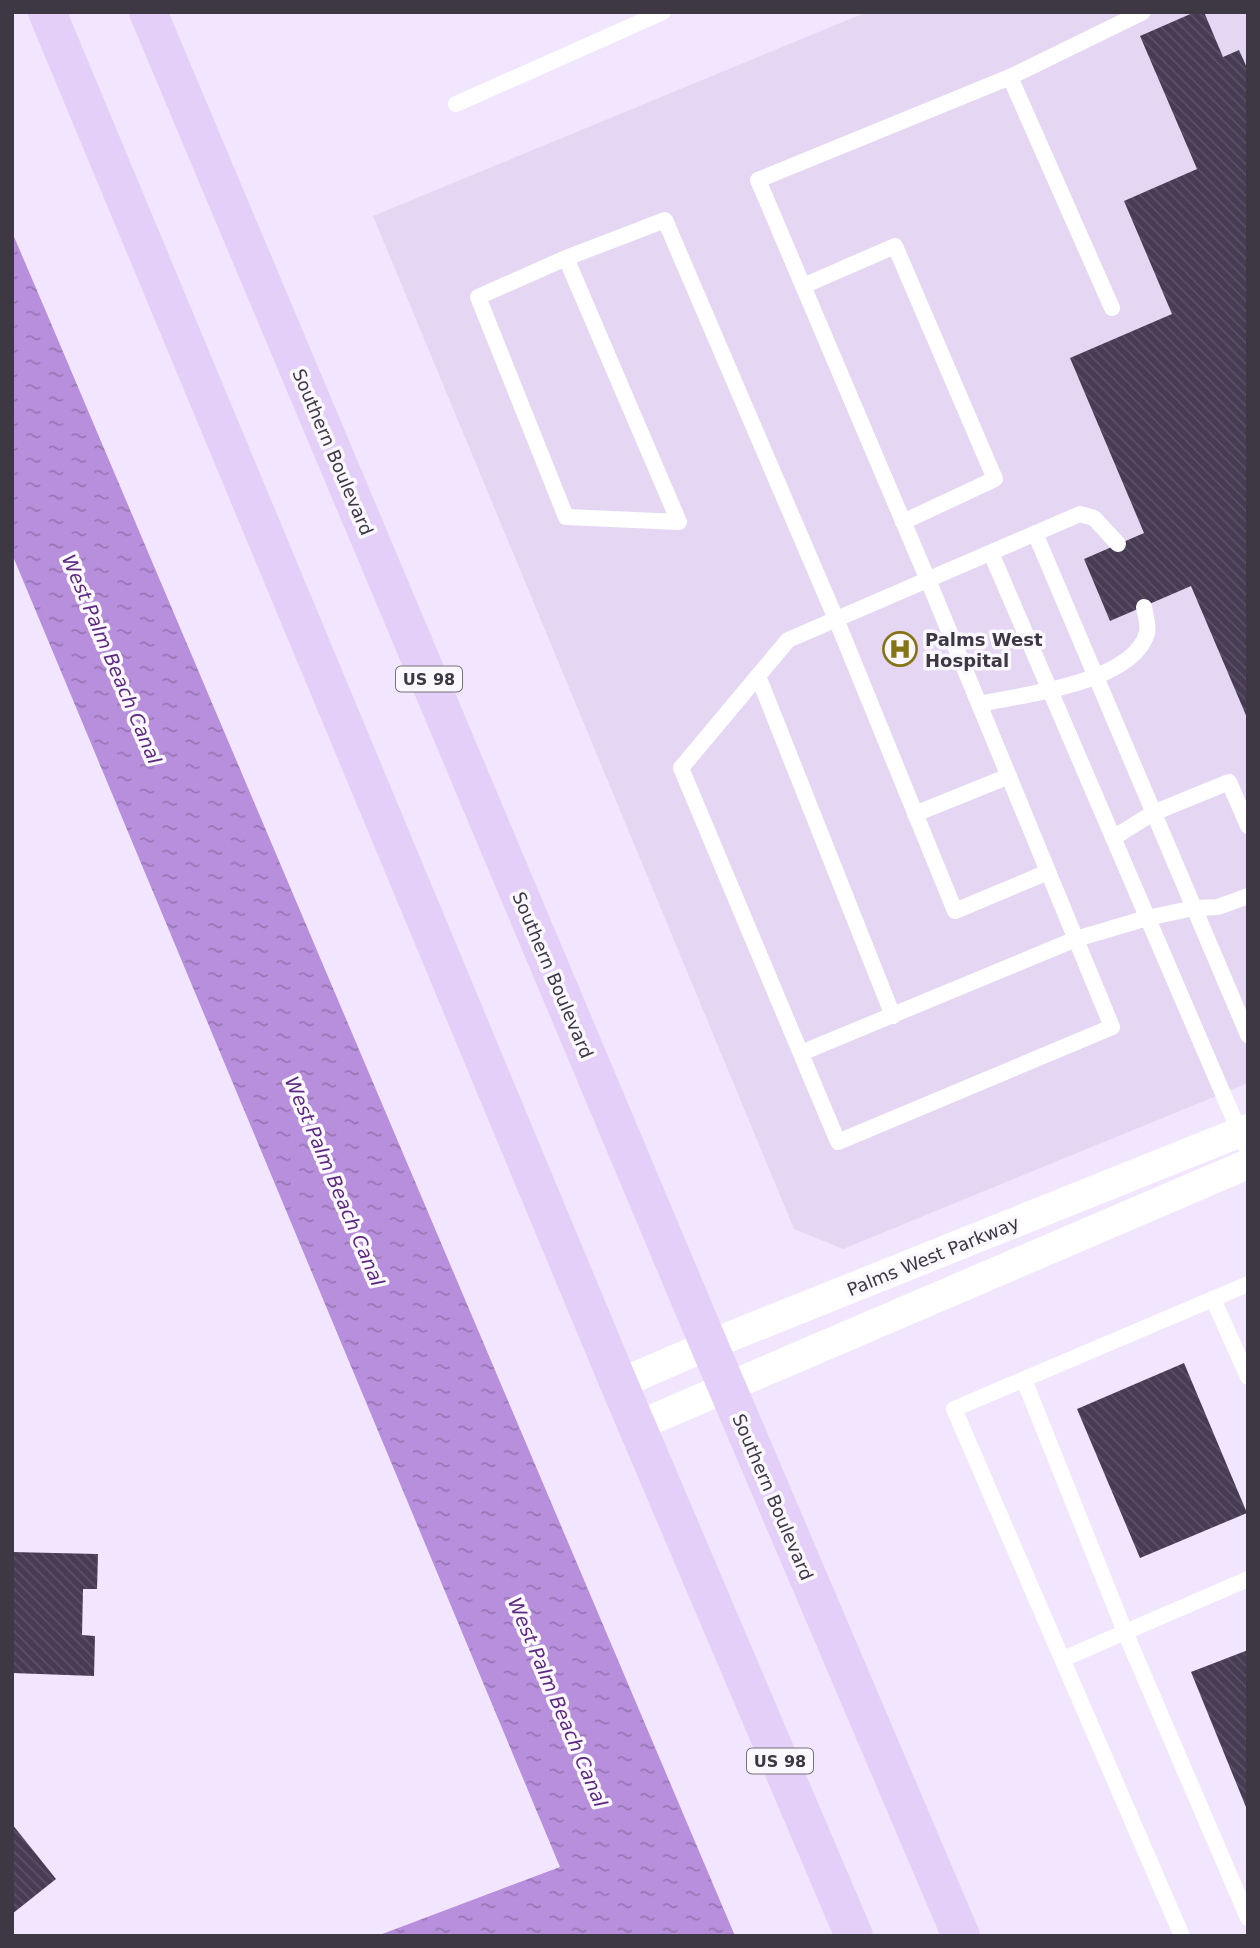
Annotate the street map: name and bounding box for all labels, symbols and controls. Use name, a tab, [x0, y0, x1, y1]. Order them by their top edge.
street label: Southern Boulevard	[288, 366, 378, 538]
water label: West Palm Beach Canal	[58, 551, 166, 768]
place label: Palms West Hospital	[925, 629, 1043, 671]
hospital icon: Palms West Hospital	[881, 630, 919, 668]
road number: US 98	[396, 666, 462, 692]
street label: Southern Boulevard	[508, 889, 598, 1061]
water label: West Palm Beach Canal	[281, 1073, 389, 1290]
street label: Palms West Parkway	[844, 1212, 1023, 1300]
street label: Southern Boulevard	[728, 1411, 818, 1583]
water label: West Palm Beach Canal	[504, 1594, 612, 1811]
road number: US 98	[747, 1749, 813, 1774]

